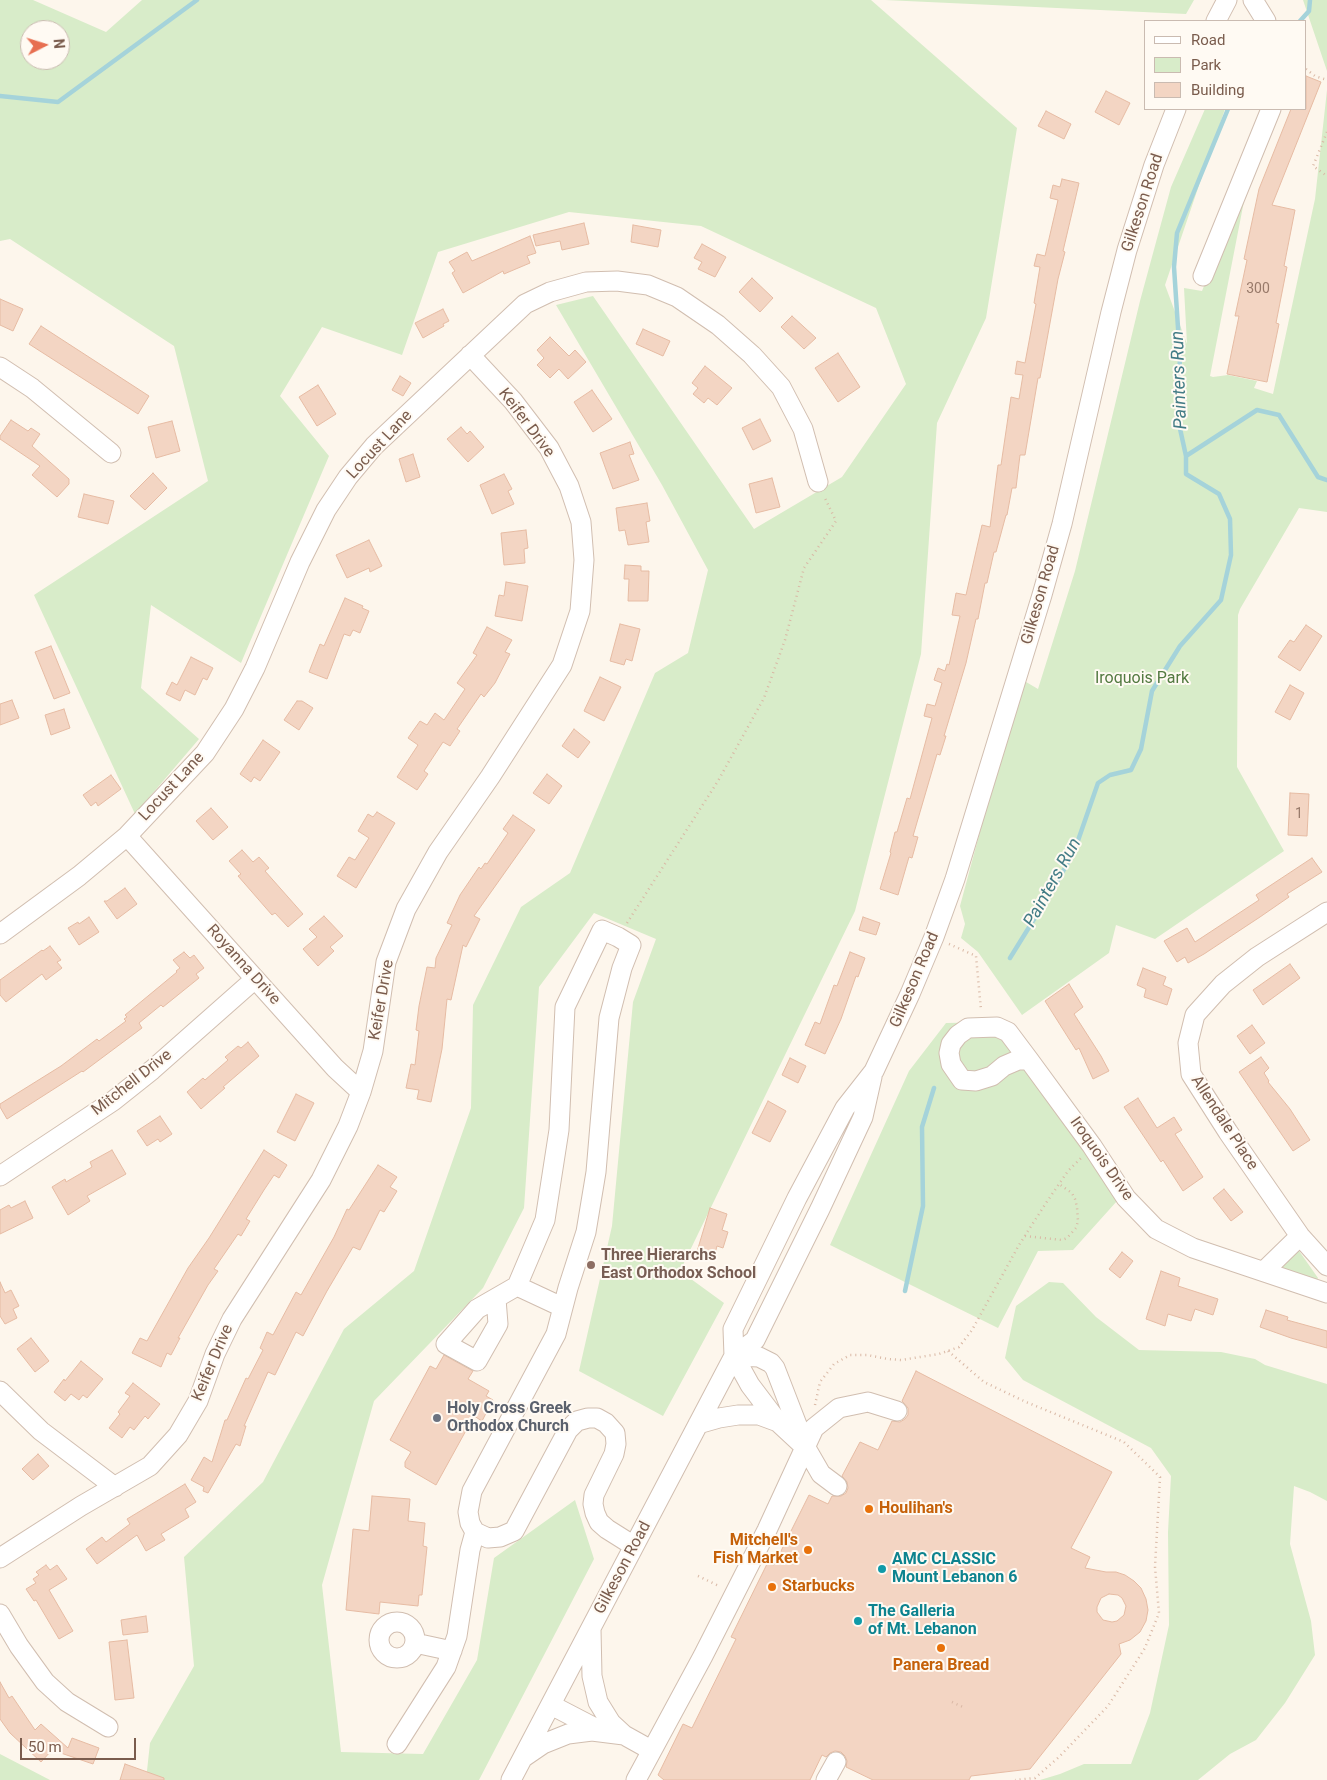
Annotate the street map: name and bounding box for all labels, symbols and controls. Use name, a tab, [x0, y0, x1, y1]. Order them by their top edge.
north arrow	[20, 20, 70, 70]
legend	[1144, 20, 1307, 110]
text: Road	[1191, 31, 1225, 49]
text: N	[51, 38, 67, 49]
text: Park	[1191, 56, 1221, 74]
text: Building	[1191, 81, 1245, 99]
street label: Gilkeson Road	[1118, 152, 1168, 254]
house number: 300	[1246, 281, 1270, 297]
water label: Painters Run	[1167, 330, 1193, 430]
street label: Keifer Drive	[494, 385, 558, 461]
street label: Locust Lane	[343, 407, 417, 483]
street label: Gilkeson Road	[1018, 543, 1064, 647]
park label: Iroquois Park	[1095, 669, 1189, 689]
street label: Locust Lane	[135, 749, 209, 825]
house number: 1	[1295, 806, 1303, 822]
water label: Painters Run	[1020, 835, 1086, 931]
street label: Royanna Drive	[202, 921, 284, 1009]
street label: Gilkeson Road	[886, 929, 944, 1031]
street label: Keifer Drive	[365, 958, 399, 1042]
street label: Mitchell Drive	[88, 1046, 176, 1120]
street label: Allendale Place	[1186, 1072, 1262, 1174]
street label: Iroquois Drive	[1065, 1113, 1137, 1205]
place label: Three Hierarchs East Orthodox School	[601, 1246, 756, 1284]
marker: Three Hierarchs East Orthodox School	[585, 1259, 597, 1271]
street label: Keifer Drive	[188, 1322, 238, 1404]
place label: Holy Cross Greek Orthodox Church	[447, 1399, 572, 1437]
marker: Holy Cross Greek Orthodox Church	[431, 1412, 443, 1424]
place label: Houlihan's	[879, 1499, 953, 1519]
marker: Houlihan's	[863, 1503, 875, 1515]
street label: Gilkeson Road	[591, 1518, 655, 1618]
place label: Mitchell's Fish Market	[713, 1531, 798, 1569]
marker: Mitchell's Fish Market	[802, 1544, 814, 1556]
place label: AMC CLASSIC Mount Lebanon 6	[892, 1550, 1017, 1588]
marker: AMC CLASSIC Mount Lebanon 6	[876, 1563, 888, 1575]
place label: Starbucks	[782, 1577, 855, 1597]
marker: Starbucks	[766, 1581, 778, 1593]
place label: The Galleria of Mt. Lebanon	[868, 1602, 977, 1640]
marker: The Galleria of Mt. Lebanon	[852, 1615, 864, 1627]
marker: Panera Bread	[935, 1642, 947, 1654]
place label: Panera Bread	[893, 1656, 989, 1676]
scale bar	[22, 1728, 139, 1760]
text: 50 m	[28, 1738, 62, 1756]

